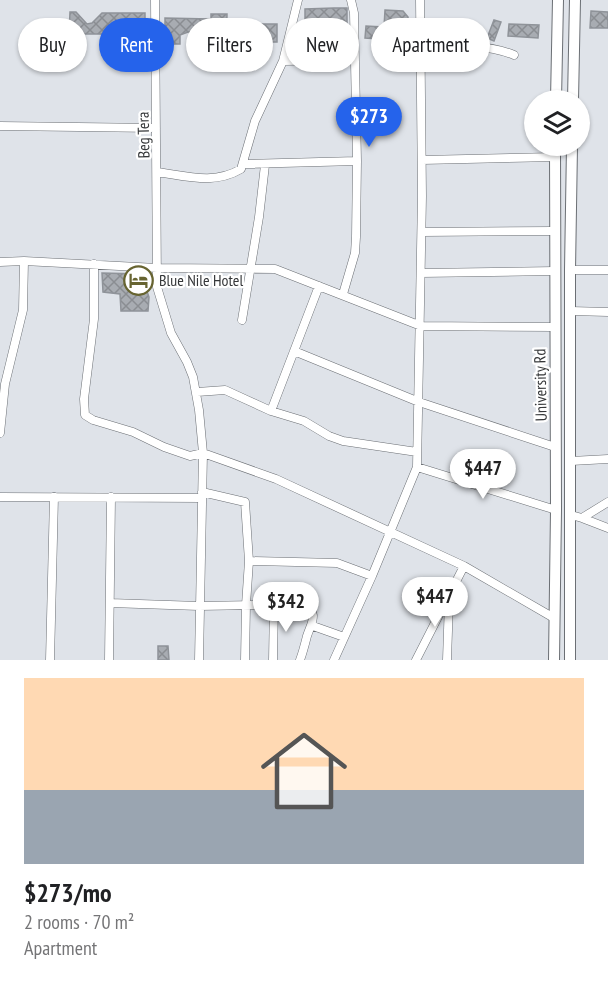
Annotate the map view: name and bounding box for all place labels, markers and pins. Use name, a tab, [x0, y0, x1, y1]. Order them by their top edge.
pin: $273	[333, 97, 405, 148]
hotel icon: Blue Nile Hotel	[122, 264, 154, 296]
place label: Blue Nile Hotel	[159, 270, 243, 290]
pin: $447	[447, 449, 519, 500]
pin: $447	[399, 577, 471, 628]
pin: $342	[250, 582, 322, 633]

